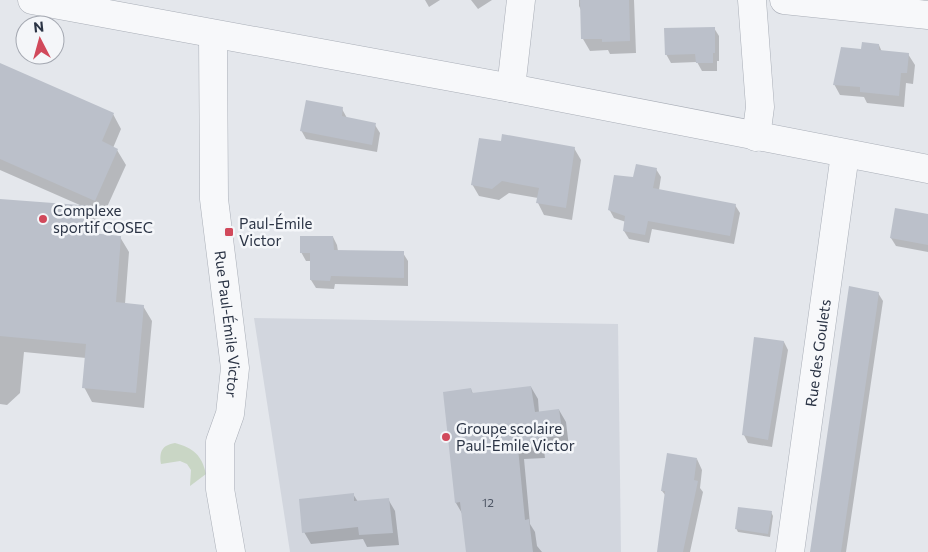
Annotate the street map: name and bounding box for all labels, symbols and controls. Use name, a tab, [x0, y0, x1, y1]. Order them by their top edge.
north arrow	[15, 15, 65, 65]
text: N	[32, 18, 45, 36]
place label: Complexe sportif COSEC	[53, 201, 153, 236]
marker: Complexe sportif COSEC	[37, 213, 49, 225]
place label: Paul-Émile Victor	[239, 213, 312, 249]
marker: Paul-Émile Victor	[223, 226, 235, 238]
street label: Rue Paul-Émile Victor	[211, 249, 244, 399]
street label: Rue des Goulets	[801, 298, 834, 408]
place label: Groupe scolaire Paul-Émile Victor	[456, 419, 575, 454]
marker: Groupe scolaire Paul-Émile Victor	[440, 431, 452, 443]
house number: 12	[482, 495, 494, 509]

